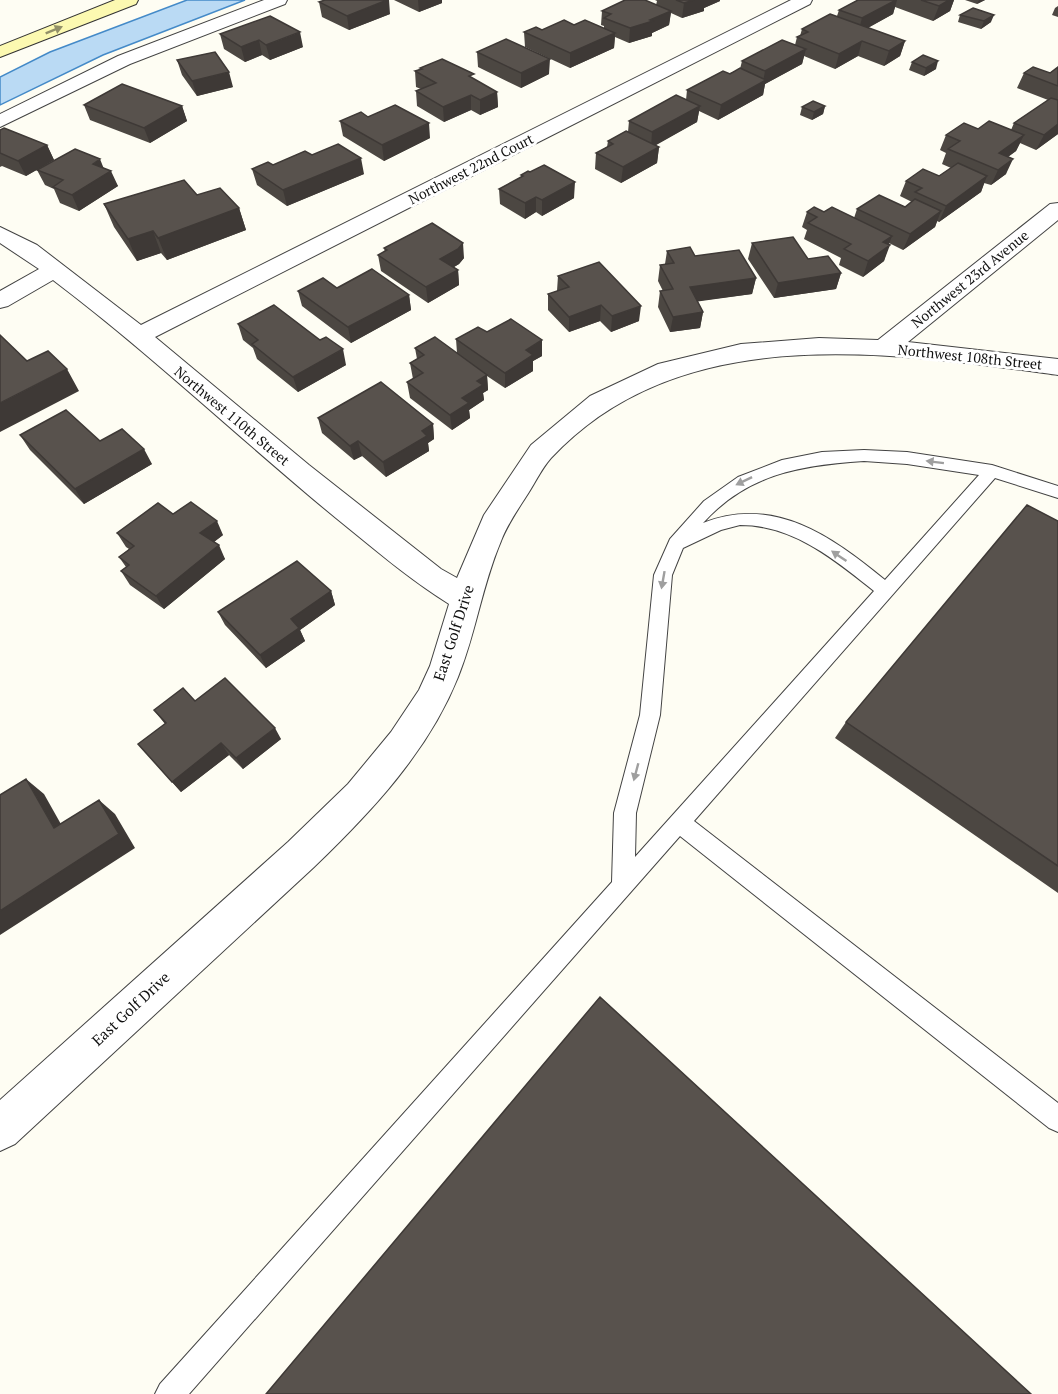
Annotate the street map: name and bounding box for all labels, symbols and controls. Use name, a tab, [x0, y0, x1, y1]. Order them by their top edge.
one-way arrow	[45, 25, 63, 34]
street label: Northwest 22nd Court	[405, 128, 537, 208]
street label: Northwest 23rd Avenue	[907, 225, 1032, 332]
street label: Northwest 108th Street	[897, 339, 1044, 374]
street label: Northwest 110th Street	[171, 362, 295, 470]
one-way arrow	[925, 457, 944, 466]
one-way arrow	[736, 476, 753, 486]
one-way arrow	[832, 550, 848, 562]
one-way arrow	[659, 570, 668, 589]
street label: East Golf Drive	[428, 582, 478, 683]
one-way arrow	[631, 763, 641, 781]
street label: East Golf Drive	[87, 967, 174, 1050]

